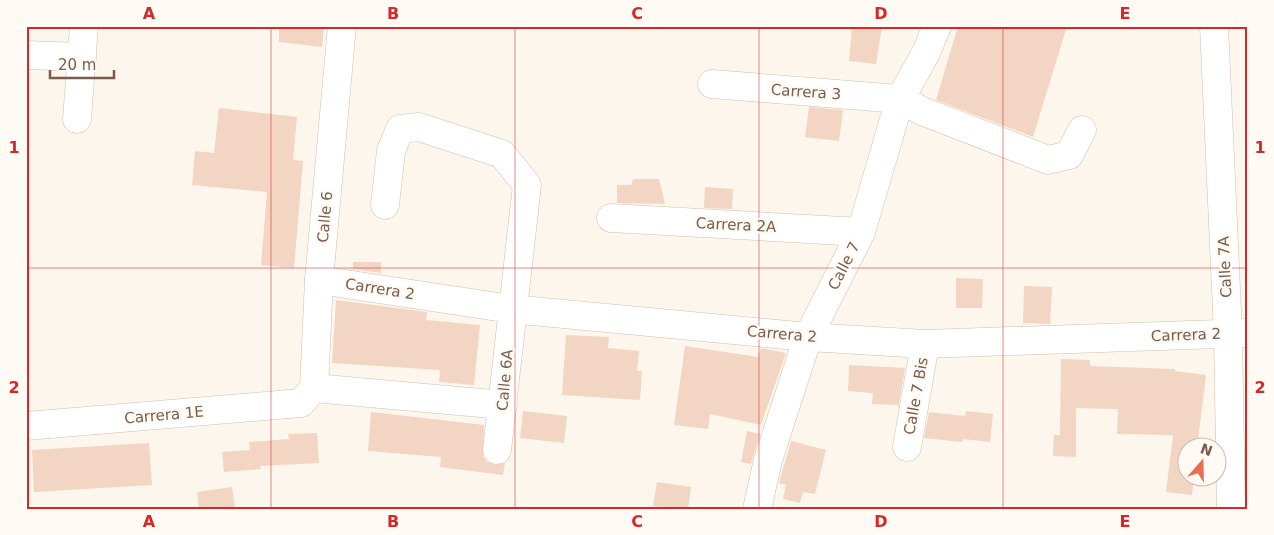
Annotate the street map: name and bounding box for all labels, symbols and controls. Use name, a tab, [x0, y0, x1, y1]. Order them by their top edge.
text: A	[143, 4, 156, 23]
text: B	[387, 4, 399, 23]
text: C	[631, 4, 643, 23]
text: D	[874, 4, 888, 23]
text: E	[1120, 4, 1130, 23]
scale bar	[50, 48, 114, 80]
text: 20 m	[58, 56, 96, 74]
street label: Carrera 3	[770, 81, 842, 103]
text: 1	[8, 138, 20, 157]
text: 1	[1254, 138, 1266, 157]
street label: Calle 6	[314, 191, 336, 243]
street label: Carrera 2A	[695, 214, 777, 236]
street label: Calle 7A	[1214, 235, 1236, 298]
street label: Calle 7	[824, 239, 864, 293]
street label: Carrera 2	[344, 275, 416, 303]
street label: Carrera 2	[746, 322, 818, 346]
street label: Carrera 2	[1151, 325, 1221, 345]
street label: Calle 6A	[493, 348, 517, 412]
street label: Calle 7 Bis	[900, 356, 932, 436]
text: 2	[8, 378, 20, 397]
text: 2	[1254, 378, 1266, 397]
street label: Carrera 1E	[123, 403, 205, 427]
north arrow	[1176, 438, 1226, 488]
text: N	[1198, 440, 1215, 459]
text: A	[143, 512, 156, 531]
text: B	[387, 512, 399, 531]
text: C	[631, 512, 643, 531]
text: D	[874, 512, 888, 531]
text: E	[1120, 512, 1130, 531]

